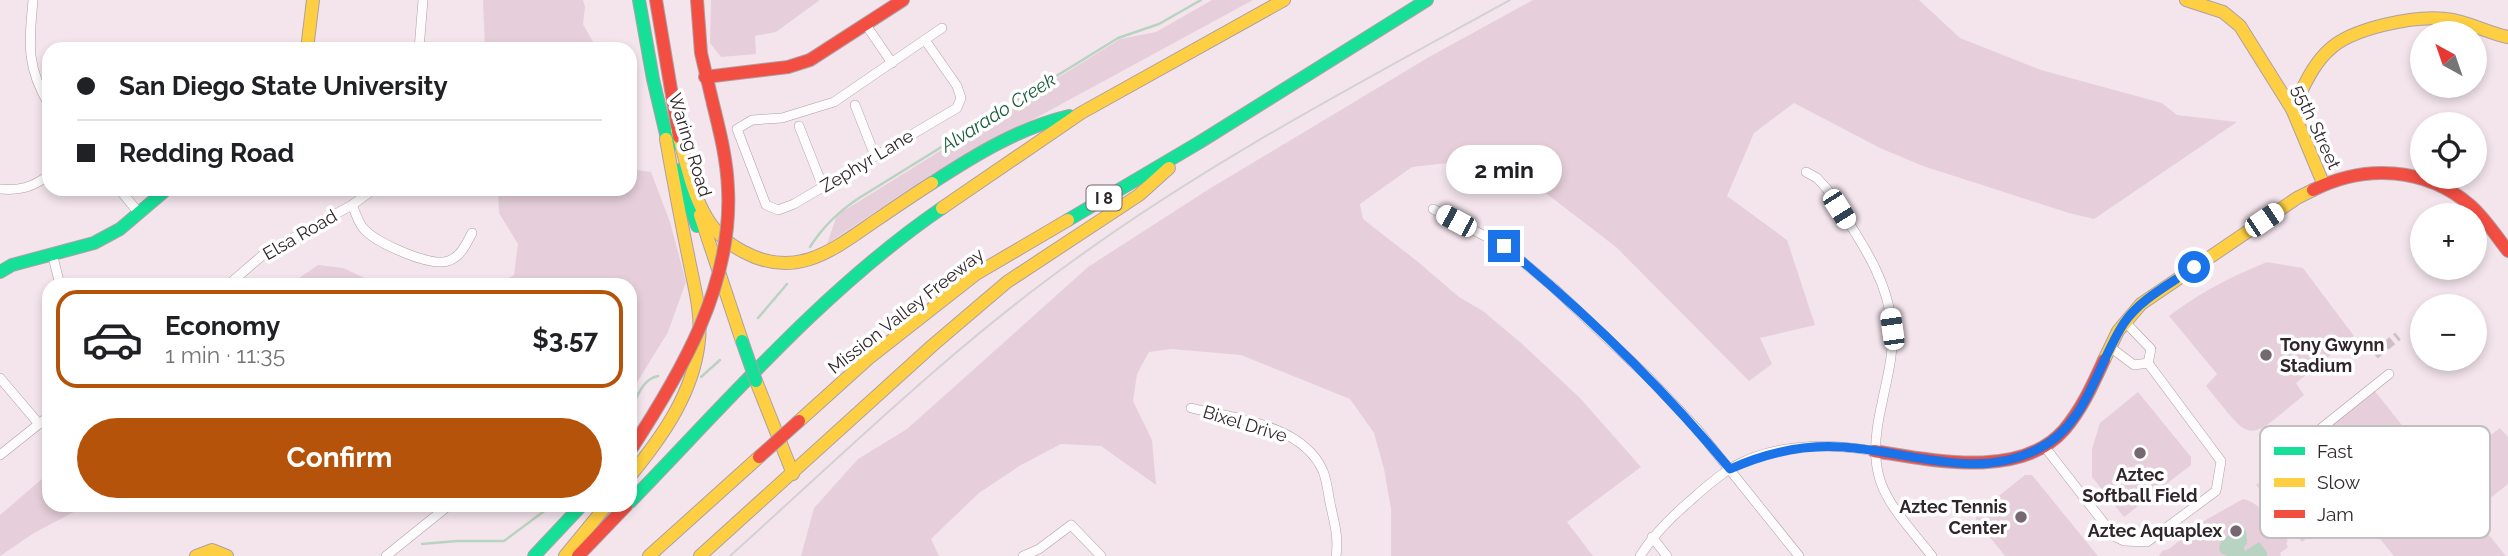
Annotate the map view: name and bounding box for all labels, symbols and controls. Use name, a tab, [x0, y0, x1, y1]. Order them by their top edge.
north arrow	[2410, 21, 2487, 98]
map controls	[2410, 21, 2487, 371]
water label: Alvarado Creek	[936, 68, 1059, 157]
text: San Diego State University	[119, 71, 448, 101]
street label: 55th Street	[2288, 81, 2345, 172]
street label: Waring Road	[665, 90, 716, 199]
button: locate	[2410, 112, 2487, 189]
street label: Zephyr Lane	[817, 124, 917, 197]
text: Redding Road	[119, 138, 294, 168]
callout: 2 min	[1446, 145, 1562, 194]
text: 2 min	[1474, 156, 1534, 183]
road number: I 8	[1086, 186, 1122, 210]
car	[1819, 186, 1860, 232]
car	[2241, 200, 2288, 240]
car	[1433, 202, 1480, 240]
button: +	[2410, 203, 2487, 280]
street label: Elsa Road	[259, 205, 341, 264]
route end	[1488, 230, 1520, 262]
street label: Mission Valley Freeway	[824, 243, 988, 378]
route start	[2178, 251, 2210, 283]
button: −	[2410, 294, 2487, 371]
car	[1879, 307, 1906, 351]
icon: car	[81, 308, 144, 371]
text: Economy	[165, 311, 280, 341]
text: $3.57	[532, 324, 598, 354]
place label: Tony Gwynn Stadium	[2280, 334, 2384, 376]
text: 1 min · 11:35	[165, 341, 285, 368]
marker: Tony Gwynn Stadium	[2258, 347, 2274, 363]
street label: Bixel Drive	[1200, 401, 1290, 446]
button: Confirm	[77, 418, 602, 498]
legend	[2260, 426, 2490, 538]
text: Fast	[2317, 440, 2353, 462]
marker: Aztec Softball Field	[2132, 445, 2148, 461]
place label: Aztec Softball Field	[2082, 464, 2198, 506]
text: Slow	[2317, 471, 2361, 493]
place label: Aztec Tennis Center	[1899, 496, 2007, 538]
text: Jam	[2317, 503, 2354, 525]
marker: Aztec Tennis Center	[2013, 509, 2029, 525]
place label: Aztec Aquaplex	[2088, 520, 2222, 541]
marker: Aztec Aquaplex	[2228, 523, 2244, 539]

